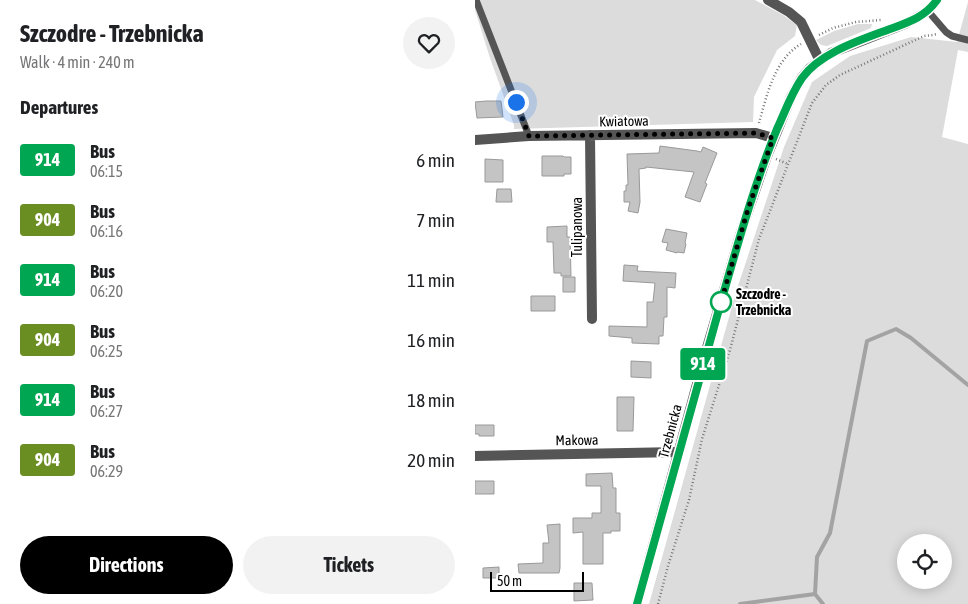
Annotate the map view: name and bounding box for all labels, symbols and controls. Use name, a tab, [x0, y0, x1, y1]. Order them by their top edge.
button: heart	[403, 17, 455, 69]
text: Szczodre - Trzebnicka	[20, 20, 204, 47]
text: Walk · 4 min · 240 m	[20, 53, 134, 71]
your location	[504, 90, 529, 115]
text: Departures	[20, 96, 98, 118]
street label: Kwiatowa	[599, 113, 649, 129]
text: Bus	[90, 140, 115, 162]
text: 914	[35, 149, 60, 170]
text: 6 min	[416, 149, 455, 171]
text: 06:15	[90, 162, 123, 180]
street label: Tulipanowa	[569, 197, 585, 257]
text: Bus	[90, 200, 115, 222]
text: 904	[35, 209, 60, 230]
text: 7 min	[416, 209, 455, 231]
text: 06:16	[90, 222, 123, 240]
text: Bus	[90, 260, 115, 282]
text: 914	[35, 269, 60, 290]
text: 11 min	[407, 269, 455, 291]
text: 06:20	[90, 282, 123, 300]
place label: Szczodre - Trzebnicka	[736, 286, 792, 318]
marker: Szczodre - Trzebnicka	[710, 291, 732, 313]
text: Bus	[90, 320, 115, 342]
text: 904	[35, 329, 60, 350]
text: 16 min	[407, 329, 455, 351]
text: 06:25	[90, 342, 123, 360]
line badge: 914	[674, 348, 732, 380]
text: 914	[690, 353, 716, 374]
text: Bus	[90, 380, 115, 402]
text: 914	[35, 389, 60, 410]
text: 18 min	[407, 389, 455, 411]
text: 06:27	[90, 402, 123, 420]
street label: Trzebnicka	[655, 402, 685, 460]
street label: Makowa	[555, 432, 599, 448]
text: Bus	[90, 440, 115, 462]
text: 904	[35, 449, 60, 470]
text: 20 min	[407, 449, 455, 471]
text: 06:29	[90, 462, 123, 480]
map controls	[897, 534, 952, 589]
button: locate	[897, 534, 952, 589]
button: Directions	[20, 536, 233, 594]
button: Tickets	[243, 536, 455, 594]
scale bar	[490, 569, 584, 592]
text: 50 m	[497, 573, 522, 589]

